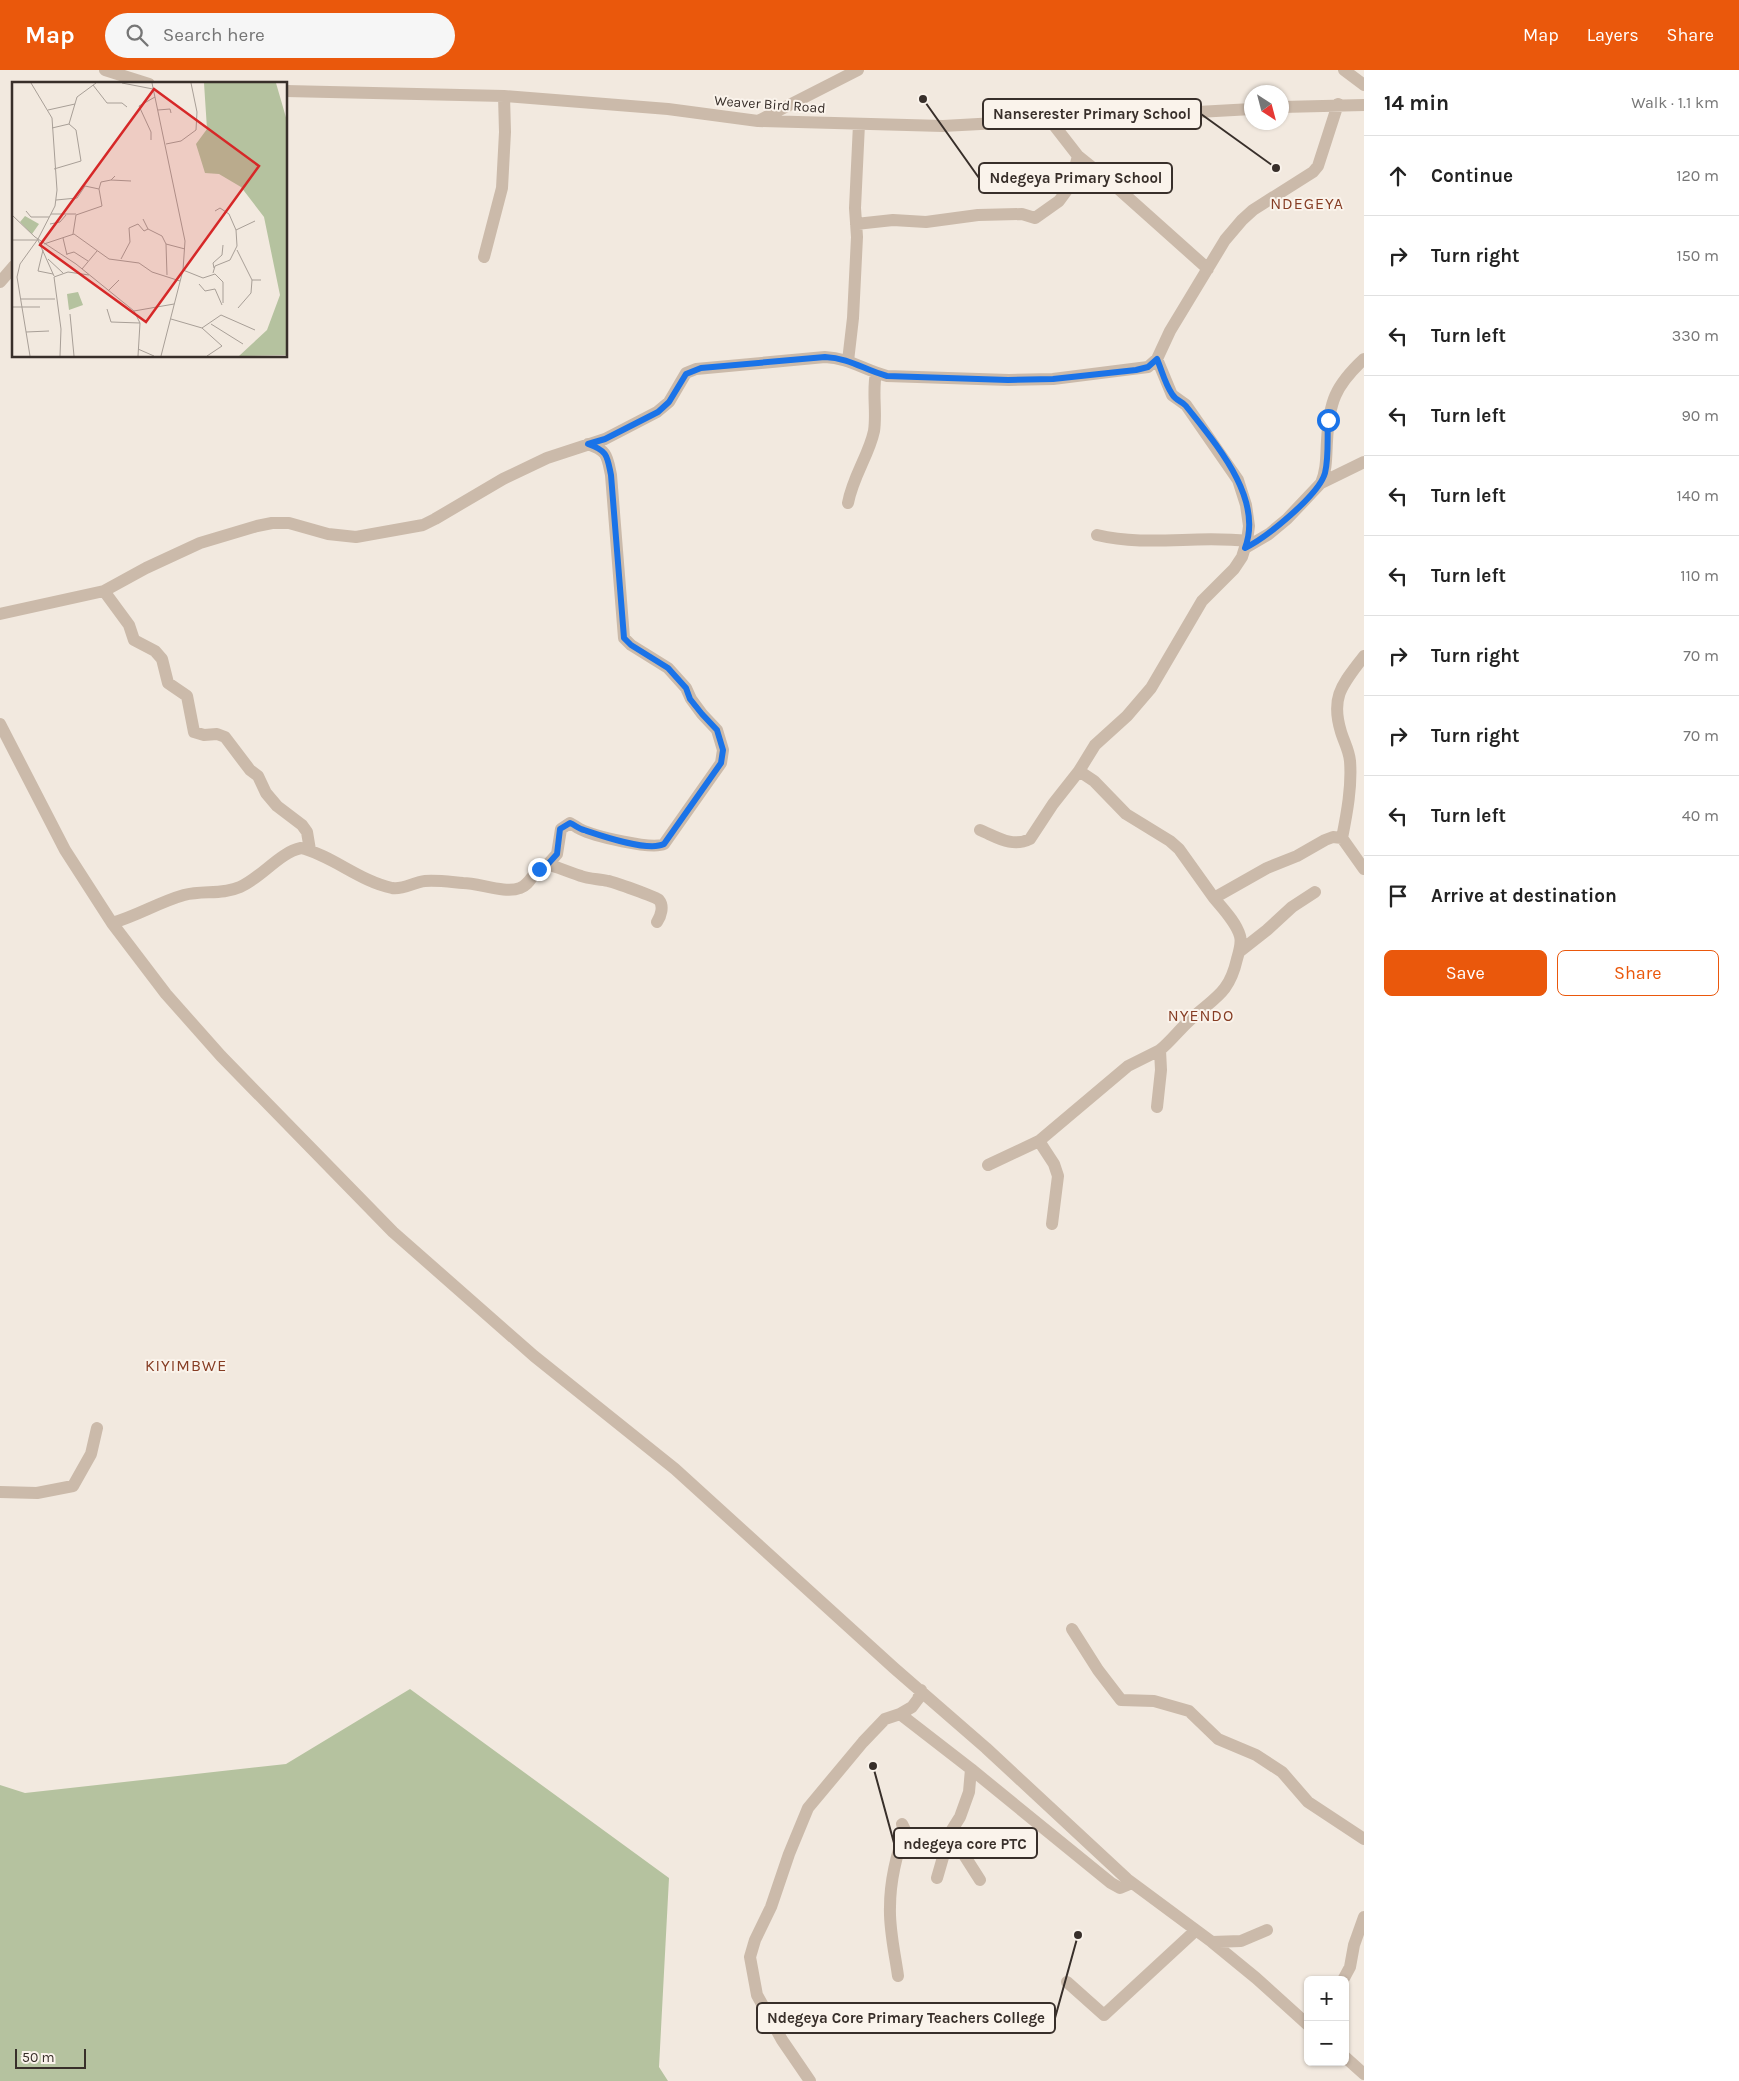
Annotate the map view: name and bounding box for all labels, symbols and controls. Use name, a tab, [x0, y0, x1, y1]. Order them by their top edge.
search box	[105, 13, 455, 58]
text: Map	[25, 21, 75, 49]
icon: search	[123, 21, 151, 49]
text: Search here	[163, 24, 265, 46]
text: Map	[1523, 24, 1559, 46]
text: Layers	[1587, 24, 1639, 46]
text: Share	[1667, 24, 1714, 46]
inset map	[12, 82, 288, 358]
north arrow	[1244, 85, 1289, 130]
text: 14 min	[1384, 91, 1449, 115]
street label: Weaver Bird Road	[714, 92, 826, 117]
text: Walk · 1.1 km	[1631, 93, 1719, 112]
callout: Nanserester Primary School	[983, 99, 1201, 129]
text: Nanserester Primary School	[993, 105, 1191, 123]
icon: ahead	[1384, 162, 1412, 190]
callout: Ndegeya Primary School	[979, 163, 1172, 193]
text: Continue	[1431, 165, 1513, 187]
text: 120 m	[1676, 166, 1719, 185]
text: Ndegeya Primary School	[990, 169, 1162, 187]
district label: NDEGEYA	[1270, 194, 1344, 213]
icon: right	[1384, 242, 1412, 270]
text: Turn right	[1431, 245, 1520, 267]
text: 150 m	[1676, 246, 1719, 265]
icon: left	[1384, 322, 1412, 350]
text: Turn left	[1431, 325, 1506, 347]
text: 330 m	[1672, 326, 1719, 345]
icon: left	[1384, 402, 1412, 430]
text: Turn left	[1431, 405, 1506, 427]
text: 90 m	[1681, 406, 1719, 425]
route start	[1317, 409, 1340, 432]
icon: left	[1384, 482, 1412, 510]
text: Turn left	[1431, 485, 1506, 507]
text: 140 m	[1677, 486, 1719, 505]
icon: left	[1384, 562, 1412, 590]
text: Turn left	[1431, 565, 1506, 587]
text: 110 m	[1680, 566, 1719, 585]
icon: right	[1384, 642, 1412, 670]
text: Turn right	[1431, 645, 1520, 667]
text: 70 m	[1683, 646, 1719, 665]
icon: right	[1384, 722, 1412, 750]
text: Turn right	[1431, 725, 1520, 747]
text: 70 m	[1683, 726, 1719, 745]
icon: left	[1384, 802, 1412, 830]
text: Turn left	[1431, 805, 1506, 827]
text: 40 m	[1682, 806, 1719, 825]
route end	[528, 858, 551, 881]
icon: arrive	[1384, 882, 1412, 910]
text: Arrive at destination	[1431, 885, 1617, 907]
button: Save	[1384, 950, 1547, 996]
button: Share	[1557, 950, 1719, 996]
district label: NYENDO	[1168, 1006, 1234, 1025]
district label: KIYIMBWE	[145, 1356, 227, 1375]
callout: ndegeya core PTC	[894, 1828, 1037, 1858]
text: ndegeya core PTC	[903, 1835, 1027, 1853]
map controls	[1304, 1976, 1349, 2066]
button: +	[1304, 1976, 1349, 2021]
callout: Ndegeya Core Primary Teachers College	[757, 2003, 1055, 2033]
text: Ndegeya Core Primary Teachers College	[767, 2009, 1045, 2027]
button: −	[1304, 2021, 1349, 2066]
scale bar	[15, 2046, 86, 2069]
text: 50 m	[22, 2049, 55, 2066]

